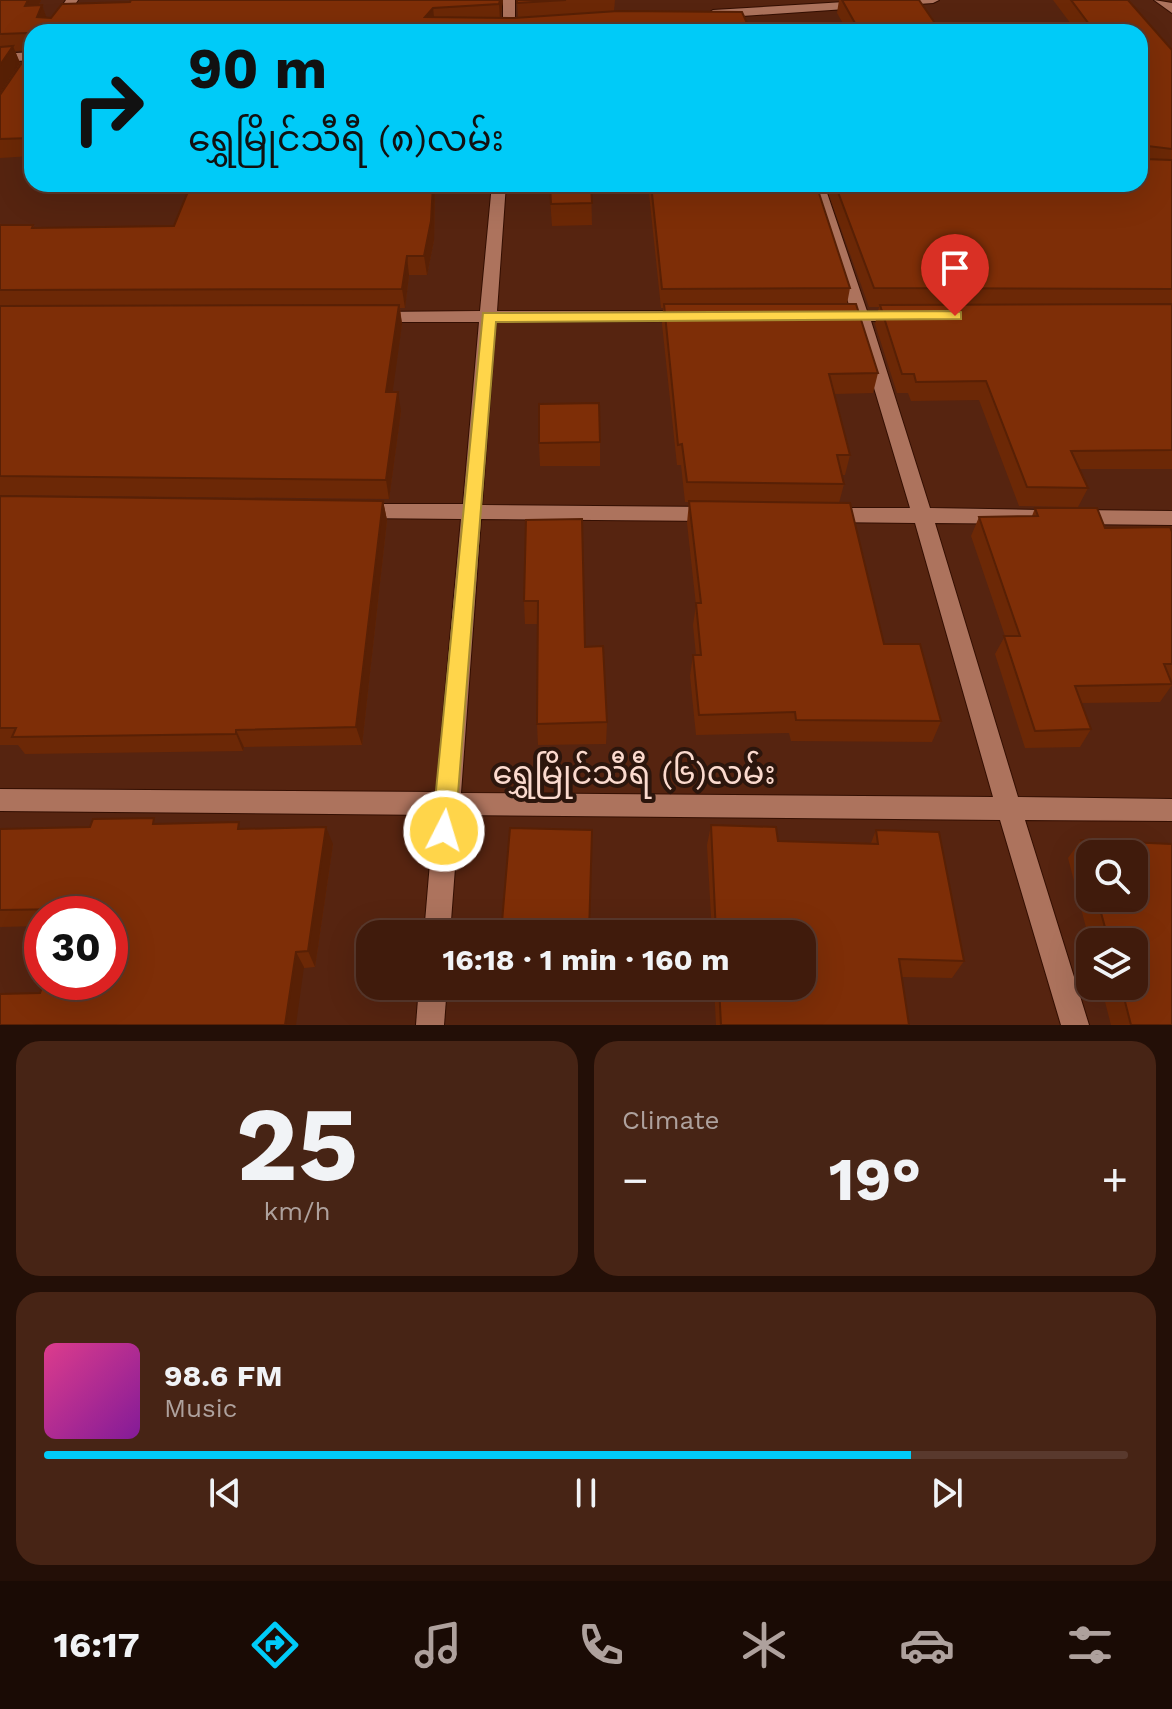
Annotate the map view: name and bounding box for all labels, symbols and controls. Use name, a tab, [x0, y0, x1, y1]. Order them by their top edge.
text: 90 m	[188, 36, 327, 102]
icon: right	[56, 56, 160, 160]
text: ရွှေမြိုင်သီရီ (၈)လမ်း	[188, 118, 504, 160]
pin	[921, 234, 989, 316]
icon: arrive	[933, 246, 977, 290]
street label: ရွှေမြိုင်သီရီ (၆)လမ်း	[492, 750, 776, 799]
position arrow	[402, 789, 486, 873]
map controls	[1076, 840, 1148, 1000]
button: search	[1076, 840, 1148, 912]
speed limit sign: 30	[24, 896, 128, 1000]
button: layers	[1076, 928, 1148, 1000]
text: 16:18 · 1 min · 160 m	[442, 942, 730, 977]
text: 25	[236, 1083, 358, 1205]
text: Climate	[622, 1105, 720, 1135]
text: 19°	[829, 1144, 921, 1215]
text: −	[622, 1154, 649, 1206]
text: +	[1101, 1154, 1128, 1206]
text: km/h	[264, 1196, 330, 1226]
text: 98.6 FM	[164, 1358, 283, 1393]
text: Music	[164, 1393, 237, 1423]
icon: previous	[203, 1471, 247, 1515]
icon: pause	[564, 1471, 608, 1515]
icon: next	[925, 1471, 969, 1515]
icon: directions	[247, 1617, 303, 1673]
icon: music	[410, 1617, 466, 1673]
icon: phone	[573, 1617, 629, 1673]
icon: climate	[736, 1617, 792, 1673]
icon: car	[899, 1617, 955, 1673]
icon: filters	[1062, 1617, 1118, 1673]
text: 16:17	[54, 1624, 140, 1666]

